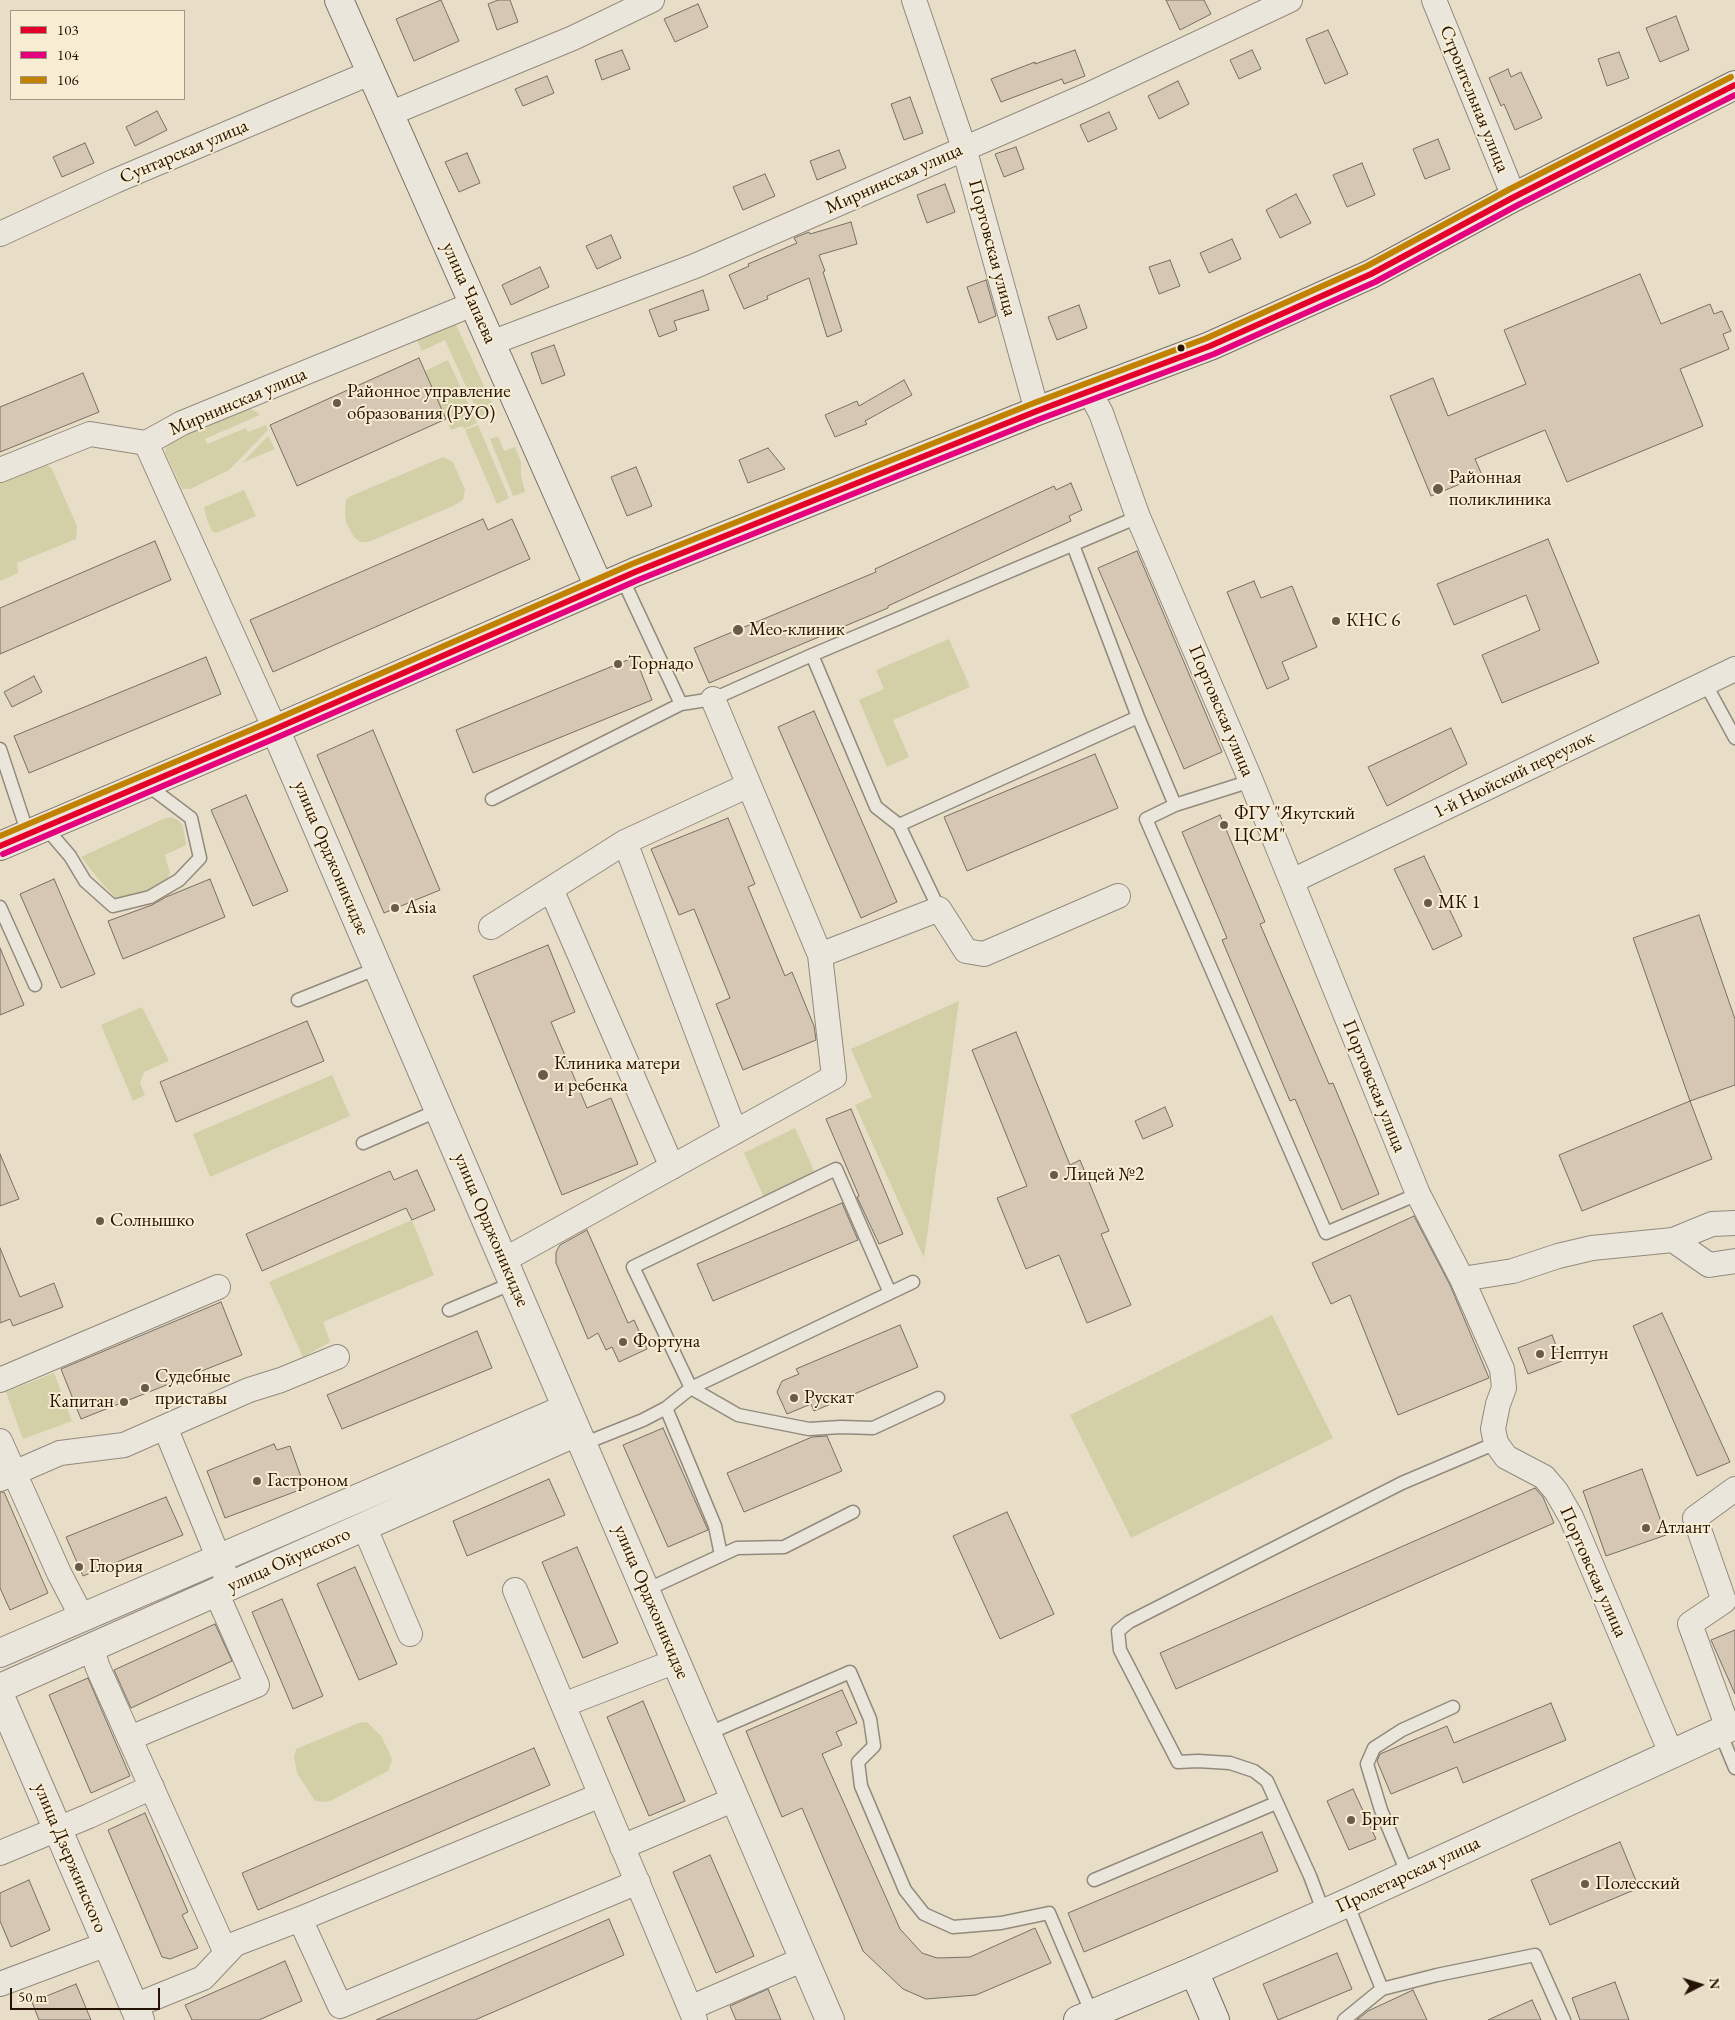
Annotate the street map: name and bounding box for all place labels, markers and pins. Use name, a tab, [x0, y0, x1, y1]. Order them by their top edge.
unlabelled marker	[1176, 343, 1186, 353]
place label: Районное управление образования (РУО)	[347, 381, 511, 425]
marker: Районное управление образования (РУО)	[331, 397, 343, 409]
place label: Районная поликлиника	[1449, 467, 1551, 511]
marker: Районная поликлиника	[1431, 482, 1445, 496]
place label: КНС 6	[1346, 610, 1400, 632]
marker: КНС 6	[1330, 615, 1342, 627]
place label: Мео-клиник	[749, 619, 845, 641]
marker: Мео-клиник	[731, 623, 745, 637]
place label: Торнадо	[628, 653, 694, 675]
marker: Торнадо	[612, 658, 624, 670]
place label: ФГУ "Якутский ЦСМ"	[1234, 803, 1355, 847]
marker: ФГУ "Якутский ЦСМ"	[1218, 819, 1230, 831]
place label: МК 1	[1438, 892, 1481, 914]
place label: Asia	[405, 897, 437, 919]
marker: МК 1	[1422, 897, 1434, 909]
marker: Asia	[389, 902, 401, 914]
place label: Клиника матери и ребенка	[554, 1053, 680, 1097]
marker: Клиника матери и ребенка	[536, 1068, 550, 1082]
place label: Лицей №2	[1064, 1164, 1144, 1186]
marker: Лицей №2	[1048, 1169, 1060, 1181]
place label: Солнышко	[110, 1210, 194, 1232]
marker: Солнышко	[94, 1215, 106, 1227]
place label: Фортуна	[633, 1331, 700, 1353]
marker: Фортуна	[617, 1336, 629, 1348]
place label: Нептун	[1550, 1343, 1608, 1365]
marker: Нептун	[1534, 1348, 1546, 1360]
place label: Судебные приставы	[155, 1366, 230, 1410]
marker: Судебные приставы	[139, 1382, 151, 1394]
place label: Рускат	[804, 1387, 854, 1409]
place label: Капитан	[49, 1391, 114, 1413]
marker: Рускат	[788, 1392, 800, 1404]
marker: Капитан	[118, 1396, 130, 1408]
place label: Гастроном	[267, 1470, 348, 1492]
marker: Гастроном	[251, 1475, 263, 1487]
place label: Атлант	[1656, 1517, 1710, 1539]
marker: Атлант	[1640, 1522, 1652, 1534]
place label: Глория	[89, 1556, 143, 1578]
marker: Глория	[73, 1561, 85, 1573]
place label: Бриг	[1361, 1809, 1399, 1831]
marker: Бриг	[1345, 1814, 1357, 1826]
place label: Полесский	[1595, 1873, 1680, 1895]
marker: Полесский	[1579, 1878, 1591, 1890]

